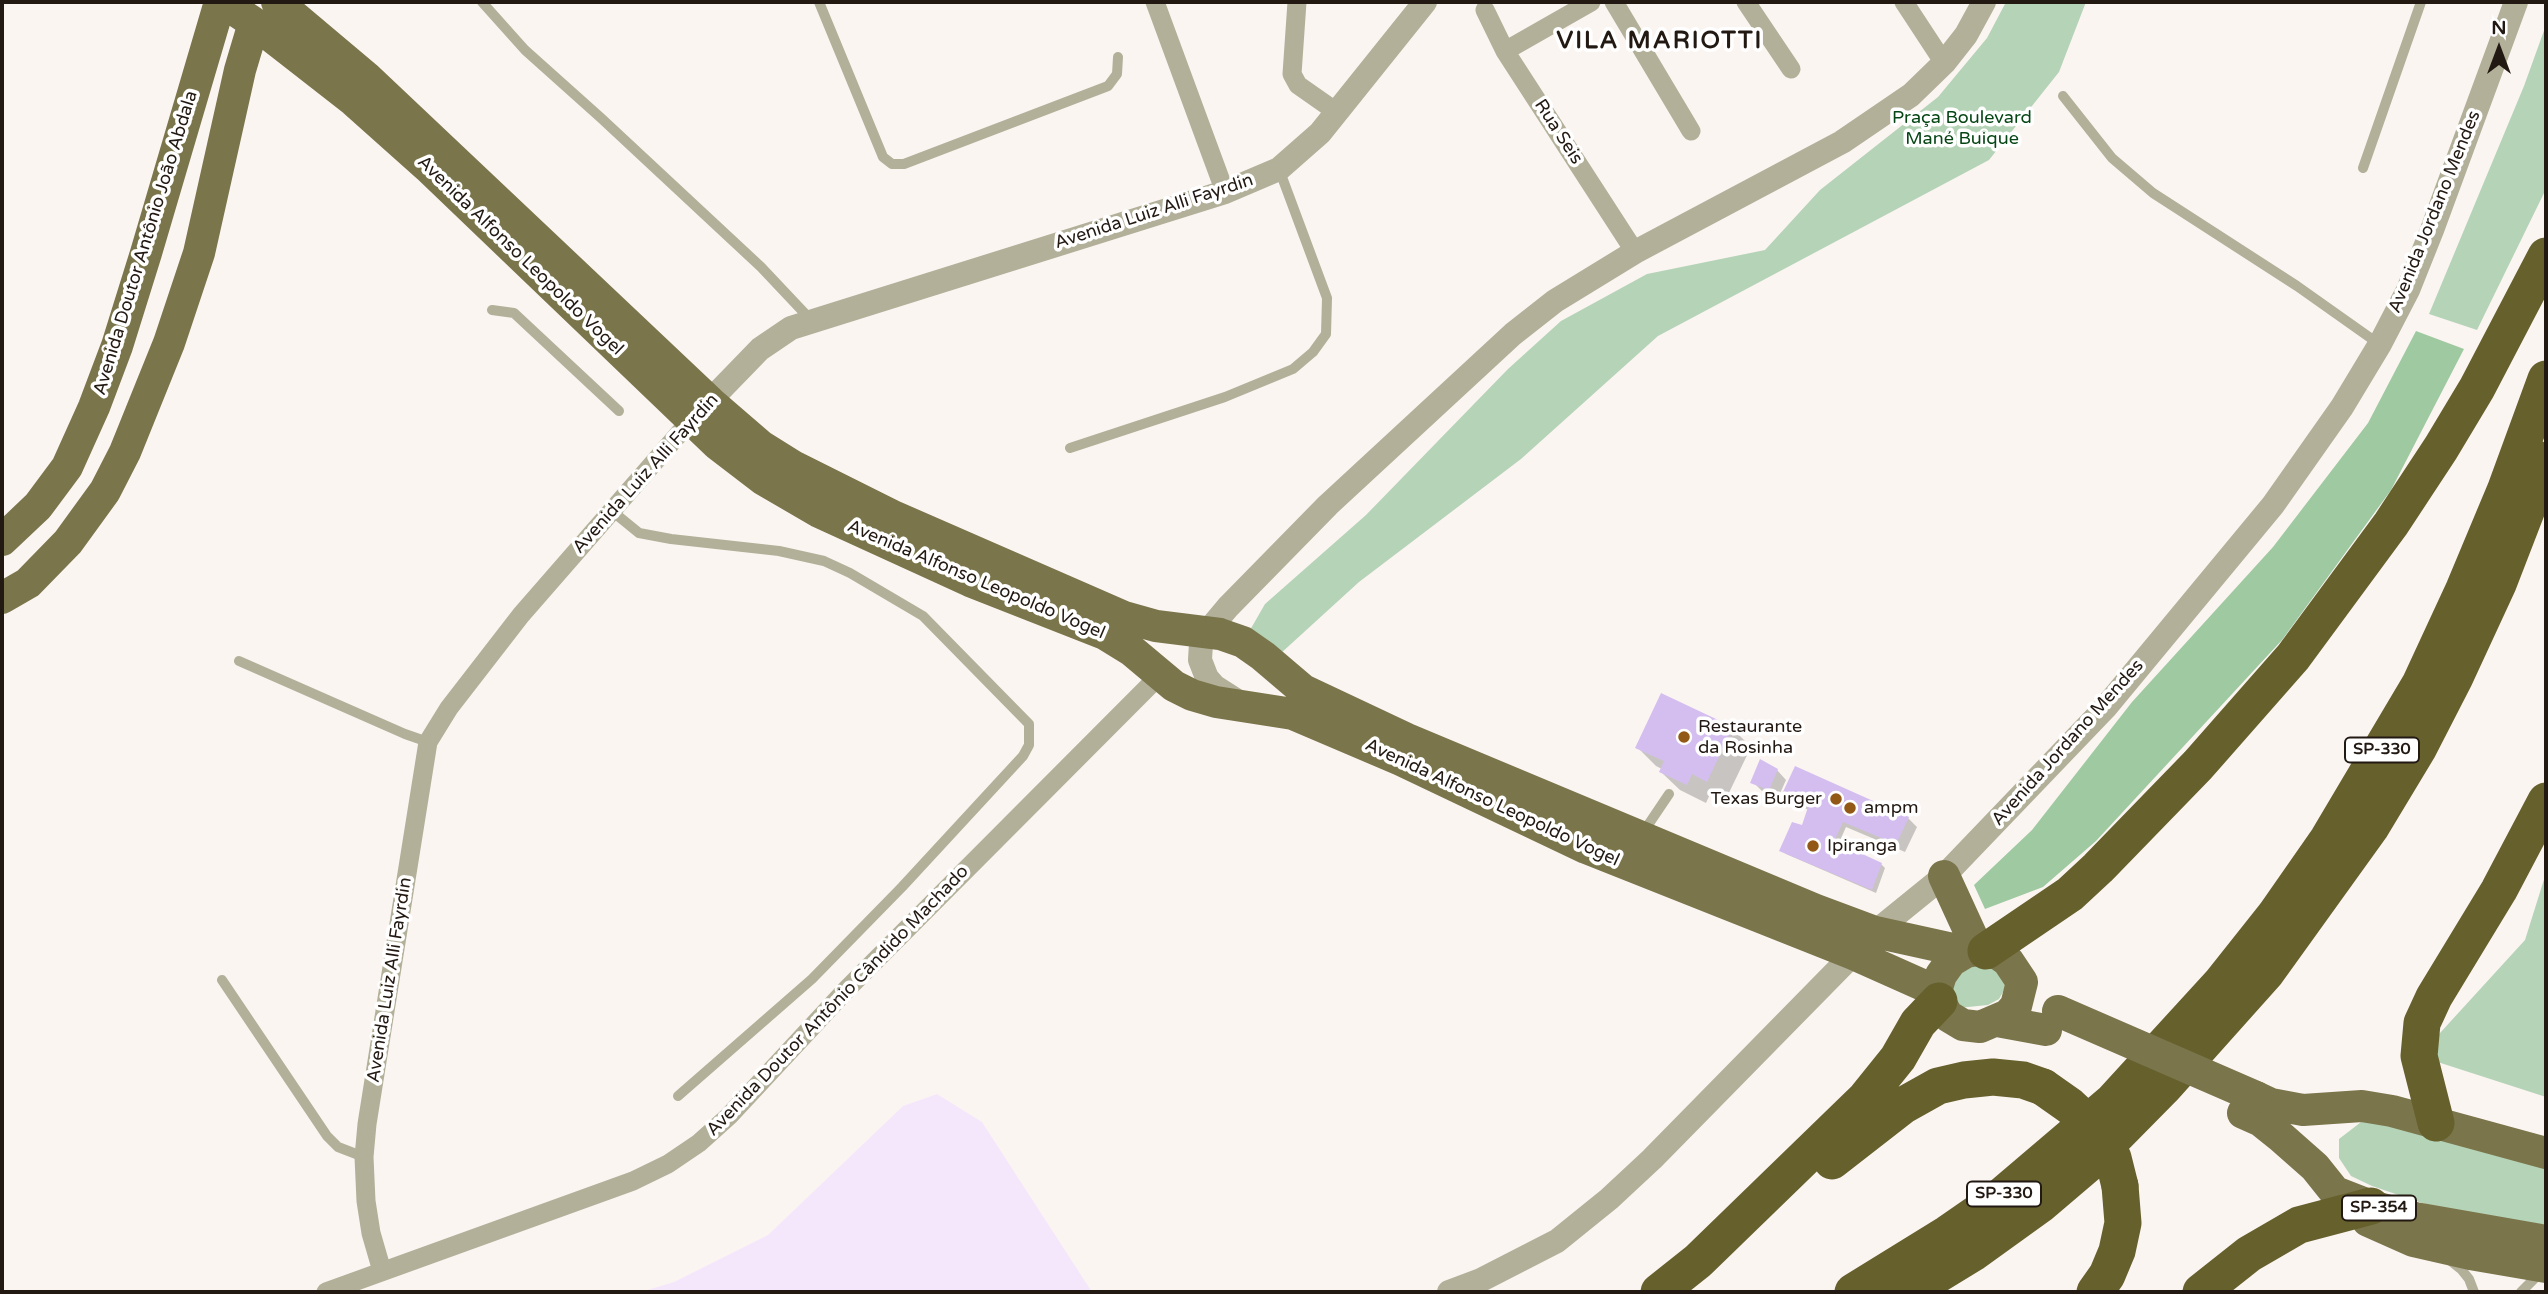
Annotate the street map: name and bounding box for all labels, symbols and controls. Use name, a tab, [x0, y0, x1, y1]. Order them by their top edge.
north arrow	[2464, 14, 2534, 84]
text: N	[2491, 17, 2507, 39]
district label: VILA MARIOTTI	[1558, 28, 1762, 56]
street label: Avenida Doutor Antônio João Abdala	[89, 88, 203, 398]
street label: Rua Seis	[1529, 96, 1587, 168]
park label: Praça Boulevard Mané Buique	[1892, 107, 2032, 150]
street label: Avenida Jordano Mendes	[2384, 108, 2486, 316]
street label: Avenida Alfonso Leopoldo Vogel	[412, 152, 628, 360]
street label: Avenida Luiz Alli Fayrdin	[1052, 170, 1256, 254]
street label: Avenida Luiz Alli Fayrdin	[569, 390, 723, 558]
street label: Avenida Alfonso Leopoldo Vogel	[844, 516, 1108, 644]
street label: Avenida Jordano Mendes	[1988, 655, 2148, 831]
place label: Restaurante da Rosinha	[1698, 716, 1802, 758]
marker: Restaurante da Rosinha	[1676, 729, 1692, 745]
street label: Avenida Alfonso Leopoldo Vogel	[1361, 734, 1623, 872]
road number: SP-330	[2345, 737, 2419, 762]
place label: Texas Burger	[1711, 788, 1822, 810]
marker: Texas Burger	[1828, 791, 1844, 807]
place label: ampm	[1864, 797, 1919, 819]
marker: ampm	[1842, 800, 1858, 816]
place label: Ipiranga	[1827, 835, 1897, 857]
marker: Ipiranga	[1805, 838, 1821, 854]
street label: Avenida Doutor Antônio Cândido Machado	[702, 861, 974, 1141]
street label: Avenida Luiz Alli Fayrdin	[363, 876, 417, 1084]
road number: SP-330	[1967, 1182, 2041, 1206]
road number: SP-354	[2342, 1196, 2416, 1220]

